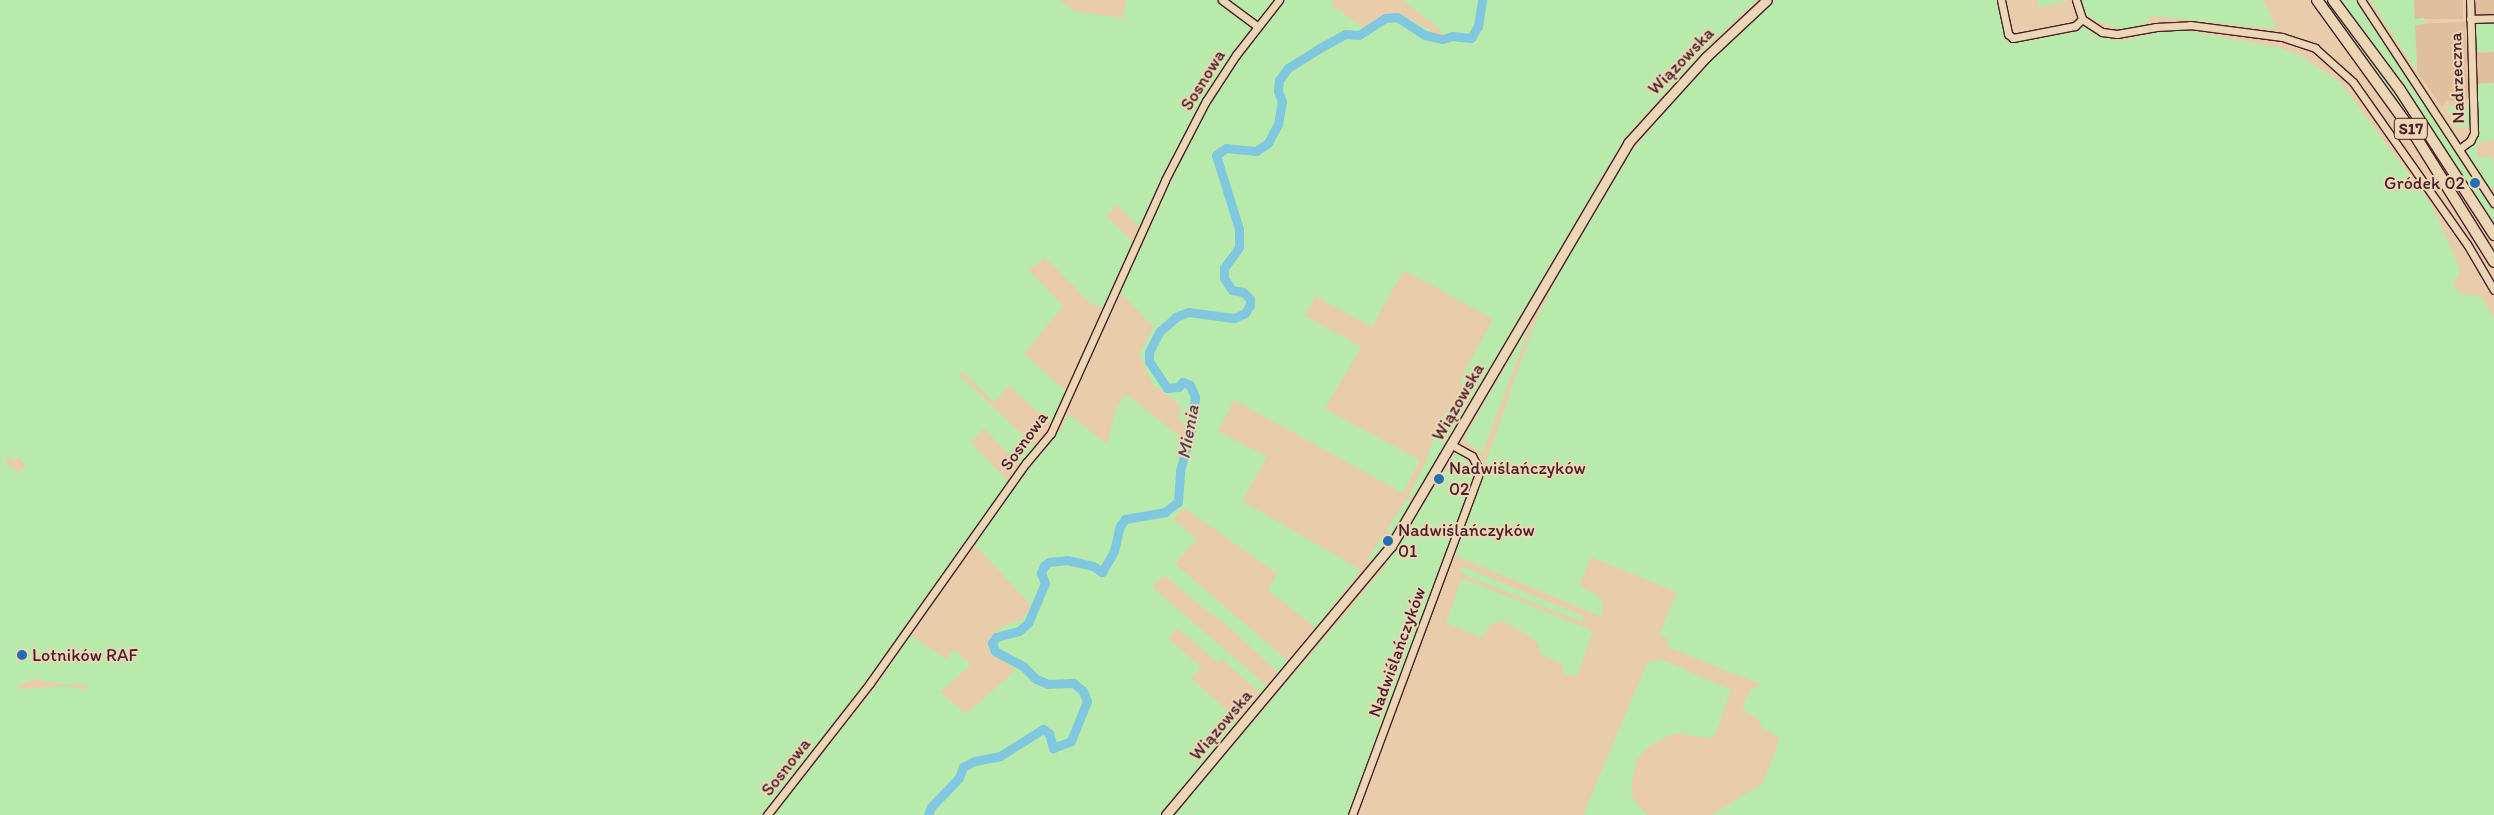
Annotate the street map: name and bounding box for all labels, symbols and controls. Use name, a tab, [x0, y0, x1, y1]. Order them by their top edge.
street label: Wiązowska	[1643, 23, 1719, 99]
street label: Nadrzeczna	[2445, 32, 2469, 124]
street label: Sosnowa	[1176, 46, 1230, 114]
road number: S17	[2394, 116, 2428, 142]
place label: Gródek 02	[2384, 172, 2465, 194]
marker: Gródek 02	[2469, 177, 2481, 189]
street label: Wiązowska	[1427, 359, 1489, 445]
water label: Mienia	[1172, 403, 1204, 461]
street label: Sosnowa	[995, 407, 1053, 475]
place label: Nadwiślańczyków 02	[1449, 458, 1586, 500]
marker: Nadwiślańczyków 02	[1433, 473, 1445, 485]
place label: Nadwiślańczyków 01	[1398, 520, 1535, 562]
marker: Nadwiślańczyków 01	[1382, 535, 1394, 547]
street label: Nadwiślańczyków	[1363, 584, 1431, 720]
place label: Lotników RAF	[32, 644, 138, 666]
marker: Lotników RAF	[16, 649, 28, 661]
street label: Wiązowska	[1185, 685, 1257, 765]
street label: Sosnowa	[757, 734, 815, 800]

